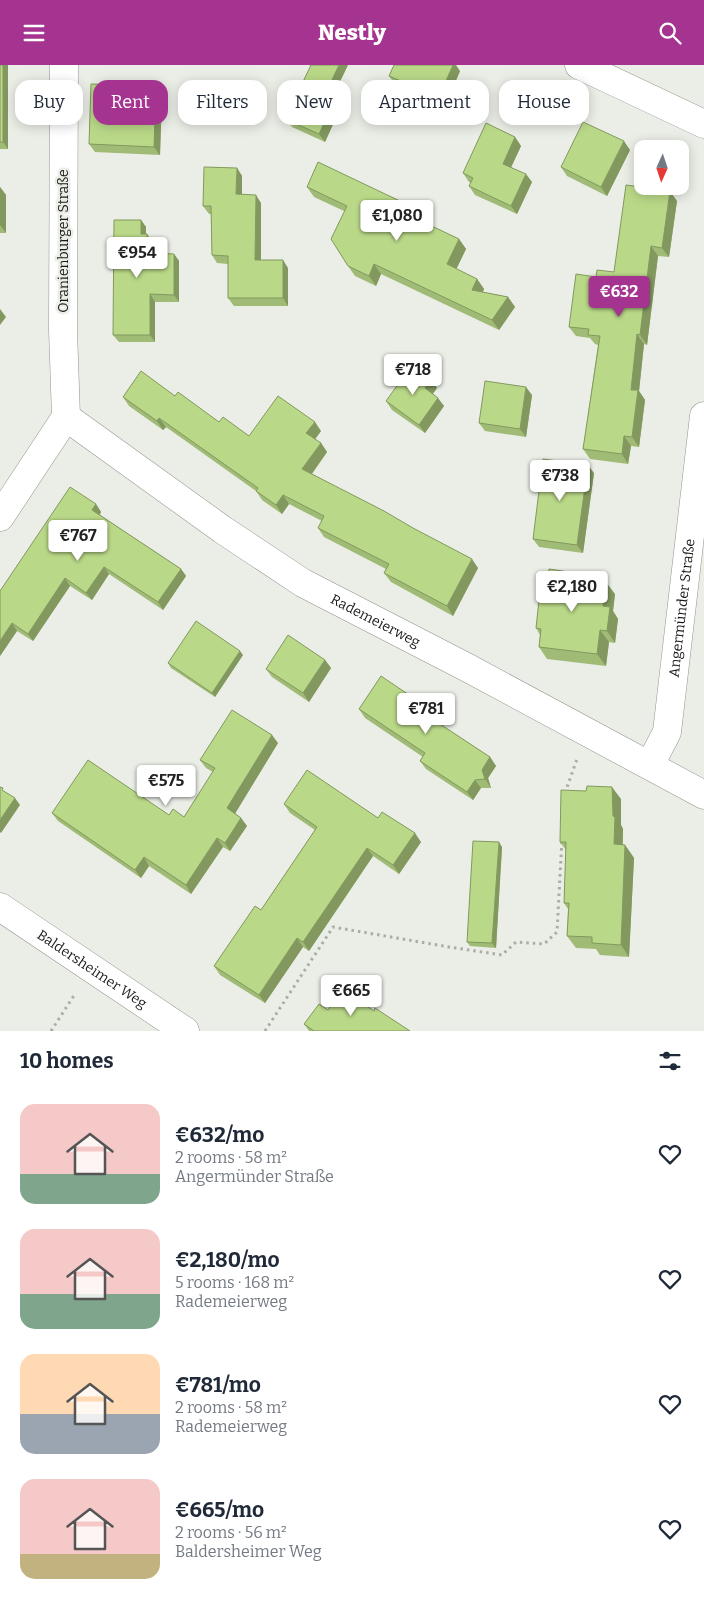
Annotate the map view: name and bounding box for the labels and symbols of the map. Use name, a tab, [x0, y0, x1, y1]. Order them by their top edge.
north arrow	[634, 140, 689, 195]
street label: Oranienburger Straße	[55, 169, 72, 313]
pin: €1,080	[356, 199, 438, 242]
pin: €954	[107, 237, 167, 279]
pin: €632	[589, 275, 649, 318]
pin: €718	[383, 353, 443, 396]
pin: €738	[530, 459, 590, 502]
pin: €767	[48, 519, 108, 562]
street label: Angermünder Straße	[665, 538, 698, 678]
pin: €2,180	[531, 571, 613, 613]
street label: Rademeierweg	[328, 590, 423, 651]
pin: €781	[396, 693, 456, 735]
pin: €575	[136, 765, 196, 807]
street label: Baldersheimer Weg	[34, 926, 150, 1012]
pin: €665	[321, 975, 381, 1017]

